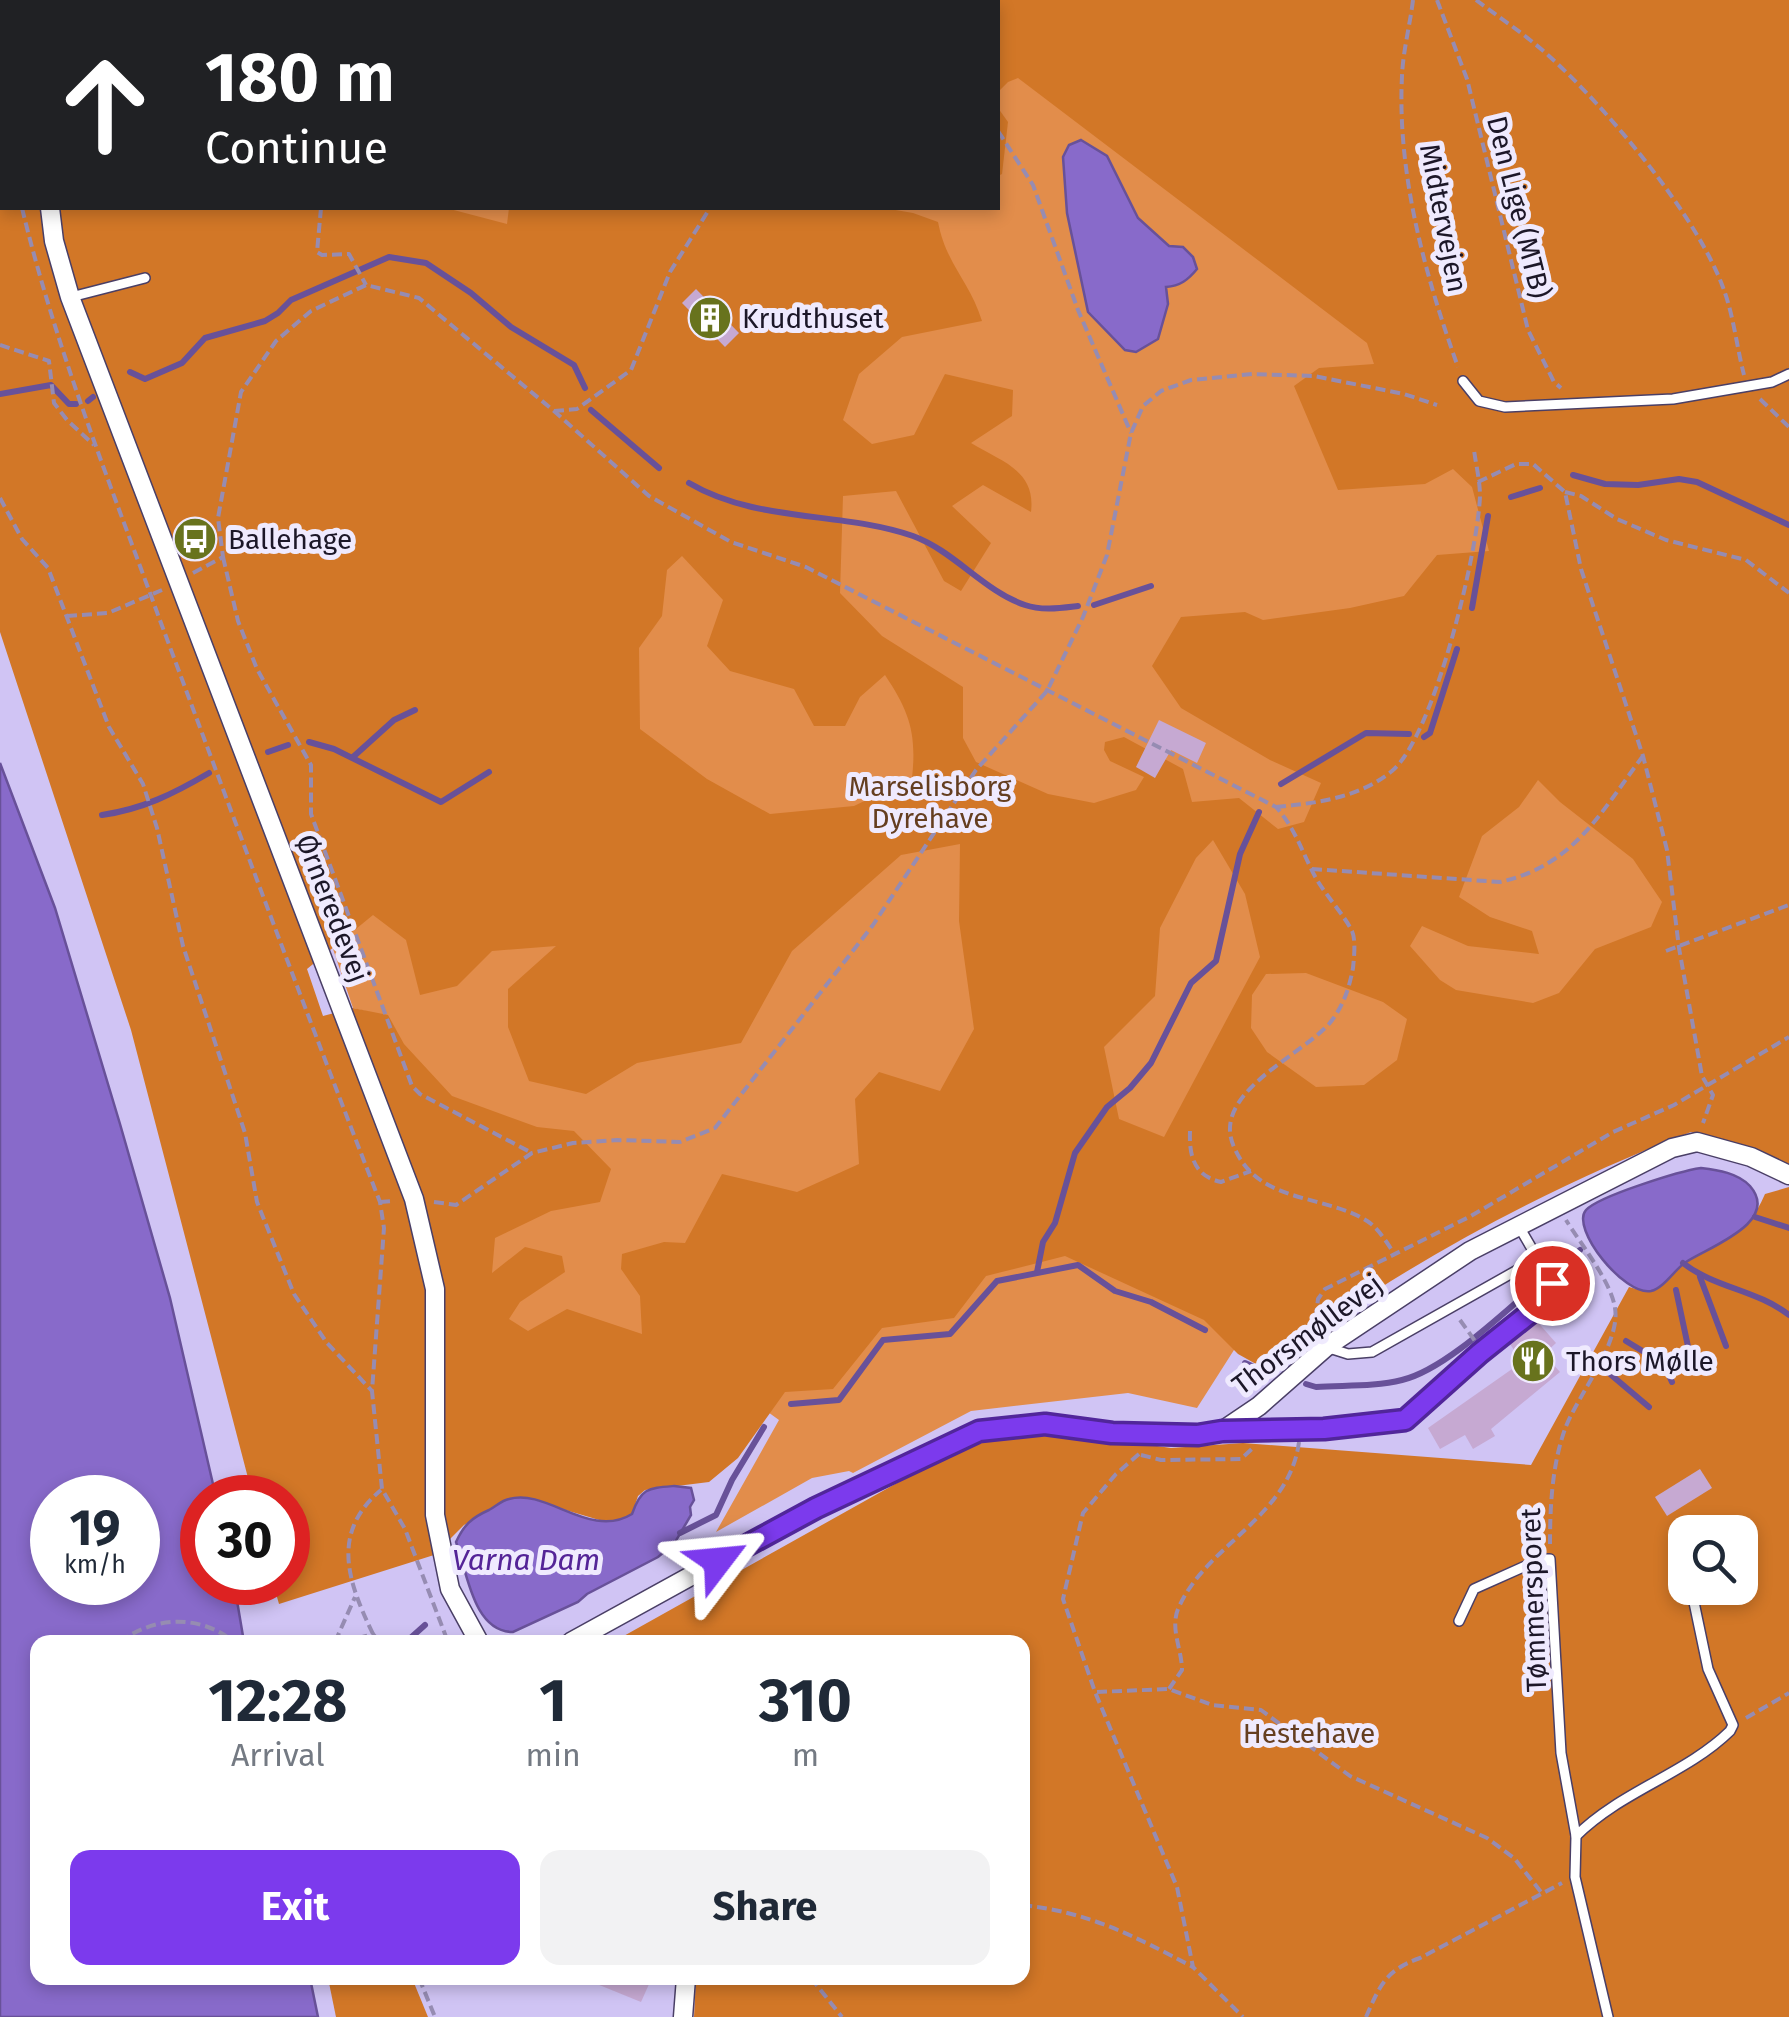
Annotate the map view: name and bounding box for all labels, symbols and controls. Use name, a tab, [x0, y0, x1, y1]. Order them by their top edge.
text: 180 m	[205, 36, 395, 120]
icon: ahead	[40, 40, 170, 170]
street label: Den Lige (MTB)	[1480, 113, 1557, 302]
text: Continue	[205, 121, 388, 175]
street label: Midtervejen	[1413, 141, 1474, 295]
building icon: Krudthuset	[687, 295, 733, 341]
place label: Krudthuset	[742, 302, 884, 335]
bus stop icon: Ballehage	[172, 516, 218, 562]
place label: Ballehage	[228, 523, 352, 556]
park label: Marselisborg Dyrehave	[849, 770, 1012, 835]
street label: Ørneredevej	[289, 830, 376, 987]
pin	[1510, 1241, 1595, 1326]
icon: arrive	[1525, 1256, 1580, 1311]
street label: Thorsmøllevej	[1226, 1267, 1389, 1402]
restaurant icon: Thors Mølle	[1510, 1338, 1556, 1384]
place label: Thors Mølle	[1566, 1345, 1714, 1378]
speed limit sign: 30	[180, 1475, 310, 1605]
text: 19	[69, 1498, 121, 1558]
street label: Tømmersporet	[1514, 1506, 1553, 1693]
position arrow	[666, 1509, 770, 1613]
map controls	[1668, 1515, 1758, 1605]
button: search	[1668, 1515, 1758, 1605]
water label: Varna Dam	[452, 1542, 600, 1578]
text: km/h	[64, 1550, 126, 1580]
text: 12:28	[208, 1665, 347, 1737]
text: 1	[539, 1665, 567, 1737]
text: 310	[759, 1665, 852, 1737]
park label: Hestehave	[1243, 1717, 1375, 1750]
text: Arrival	[231, 1736, 325, 1774]
text: min	[526, 1736, 581, 1774]
text: m	[792, 1736, 819, 1774]
button: Exit	[70, 1850, 520, 1965]
button: Share	[540, 1850, 990, 1965]

